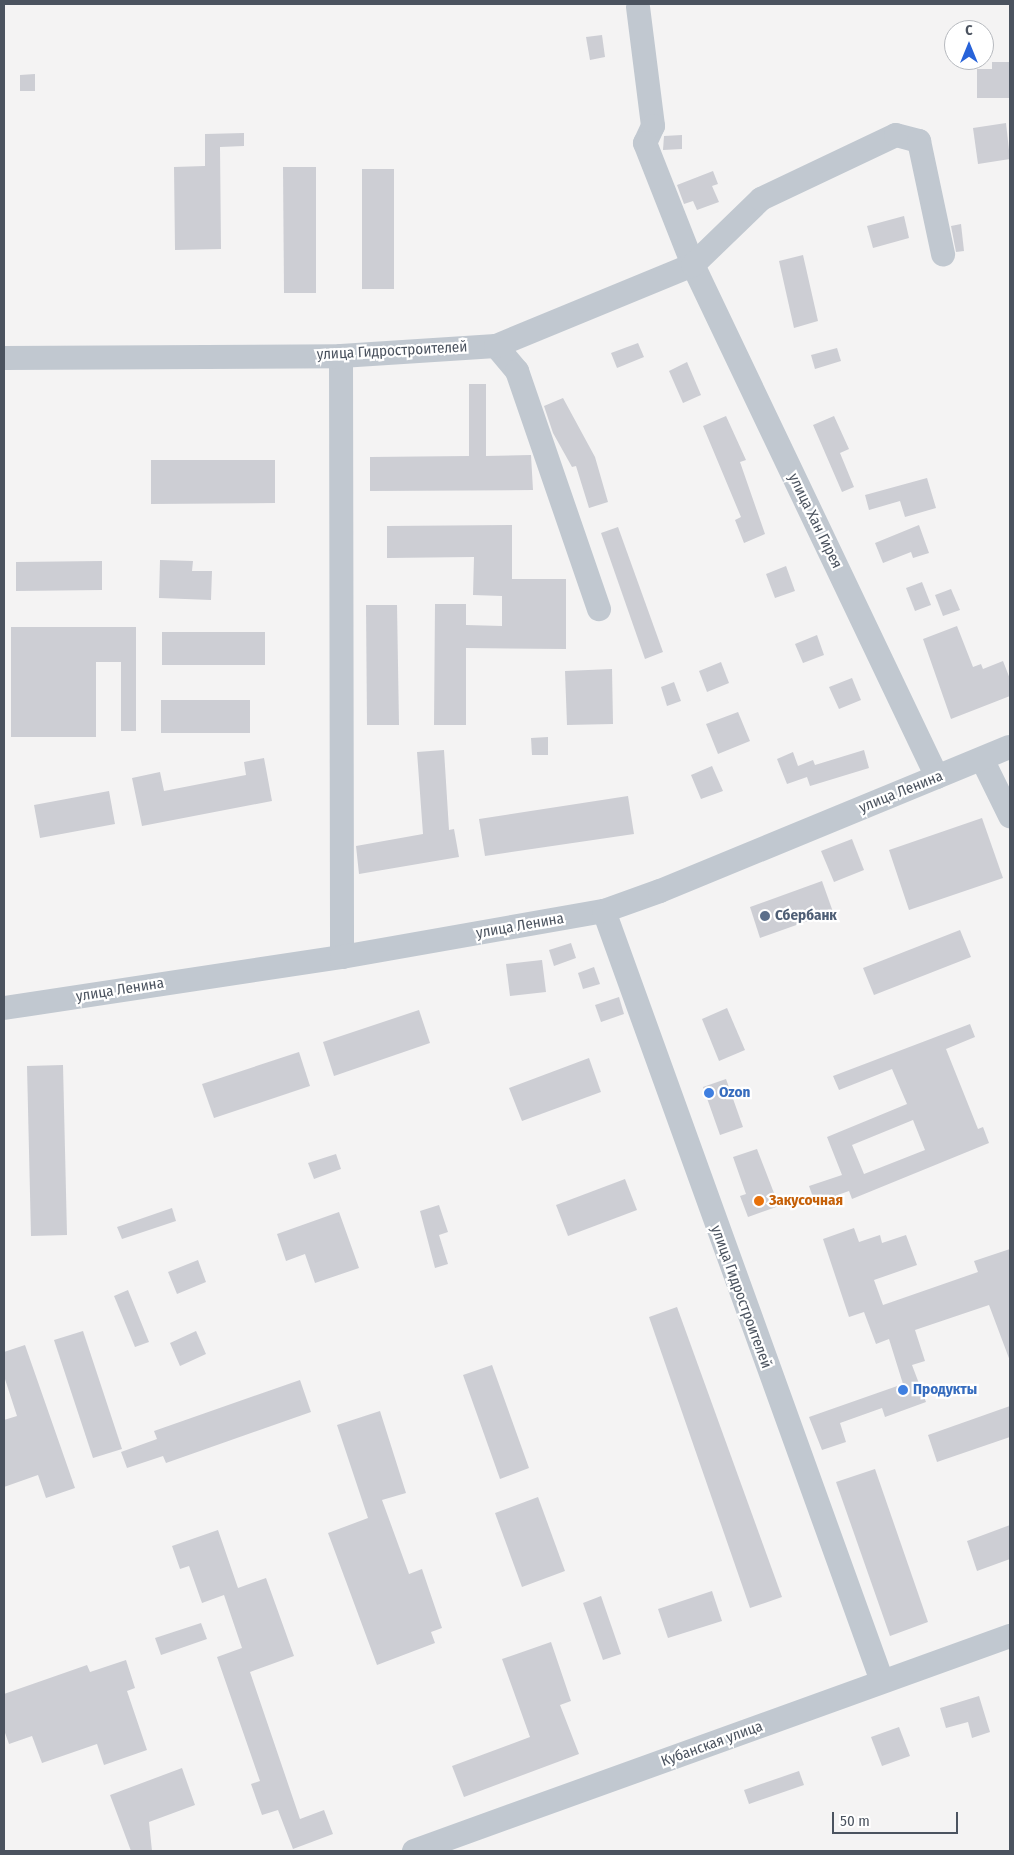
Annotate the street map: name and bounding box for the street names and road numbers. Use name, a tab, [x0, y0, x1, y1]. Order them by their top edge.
street label: улица Гидростроителей	[316, 338, 468, 364]
street label: улица Хан Гирея	[784, 470, 846, 572]
street label: улица Ленина	[856, 767, 946, 817]
street label: улица Ленина	[475, 909, 565, 943]
street label: улица Ленина	[75, 974, 165, 1006]
street label: улица Гидростроителей	[707, 1223, 775, 1371]
street label: Кубанская улица	[659, 1717, 765, 1771]

